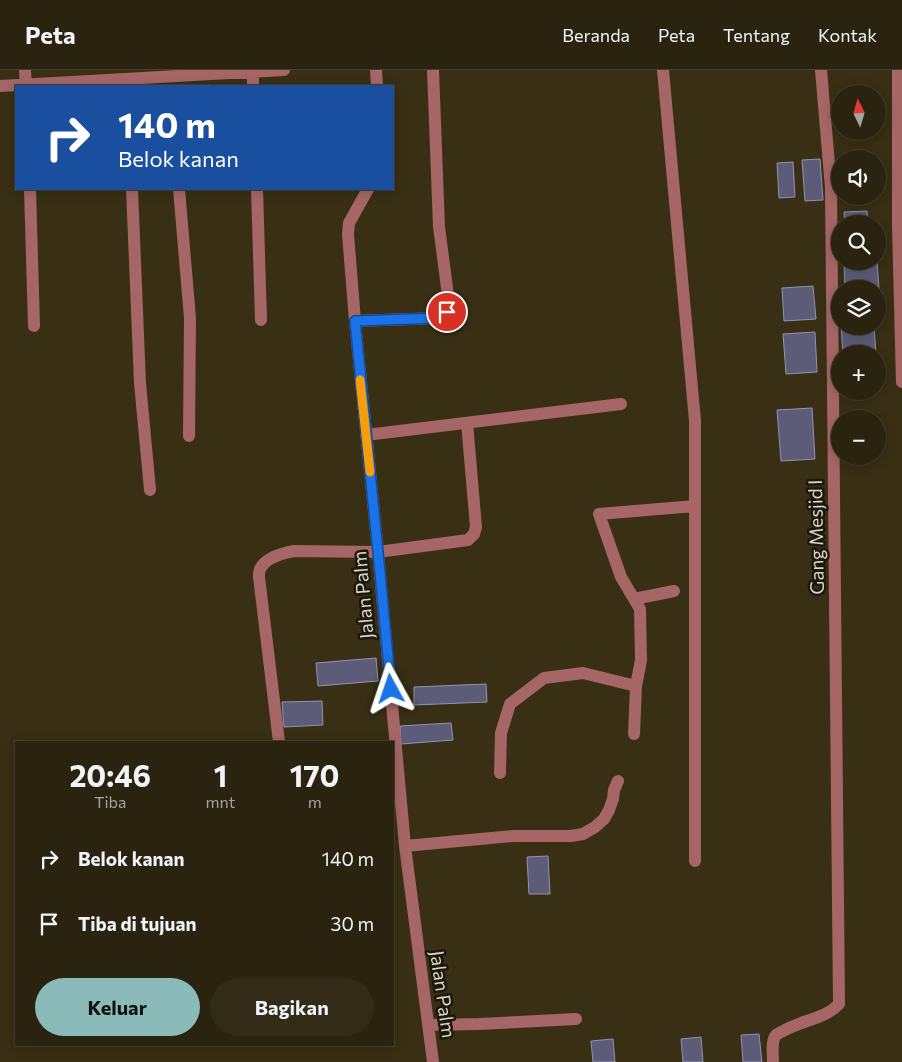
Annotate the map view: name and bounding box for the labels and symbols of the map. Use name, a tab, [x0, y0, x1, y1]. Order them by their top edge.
north arrow	[831, 85, 886, 140]
pin	[426, 291, 468, 333]
street label: Gang Mesjid I	[803, 479, 828, 595]
street label: Jalan Palm	[347, 550, 378, 640]
position arrow	[364, 662, 416, 714]
street label: Jalan Palm	[426, 949, 461, 1039]

